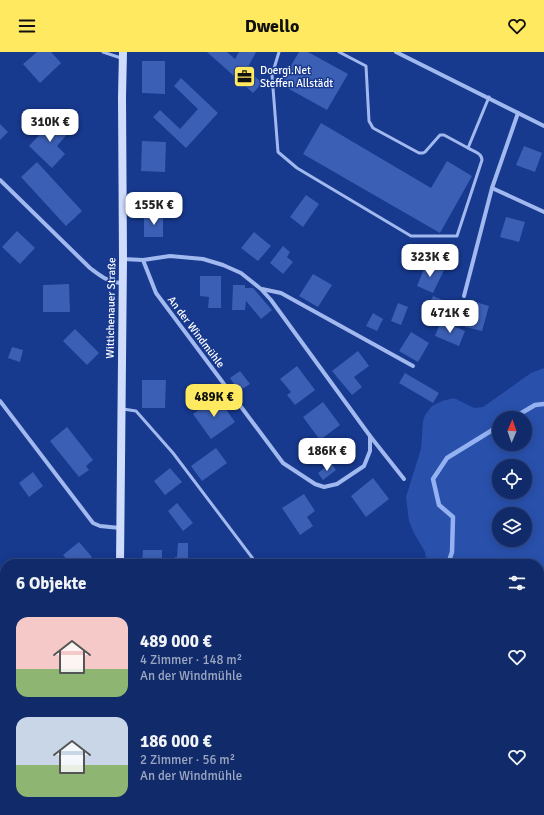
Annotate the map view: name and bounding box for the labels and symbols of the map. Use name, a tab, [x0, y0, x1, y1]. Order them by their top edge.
office icon: Doergi.Net Steffen Allstädt	[231, 63, 257, 89]
place label: Doergi.Net Steffen Allstädt	[260, 64, 333, 90]
pin: 310K €	[17, 109, 83, 143]
pin: 155K €	[121, 192, 187, 226]
pin: 323K €	[397, 244, 463, 278]
street label: Wittichenauer Straße	[104, 257, 118, 359]
street label: An der Windmühle	[165, 294, 227, 370]
pin: 471K €	[417, 300, 483, 334]
pin: 489K €	[181, 384, 247, 418]
north arrow	[492, 411, 532, 451]
pin: 186K €	[294, 438, 360, 472]

